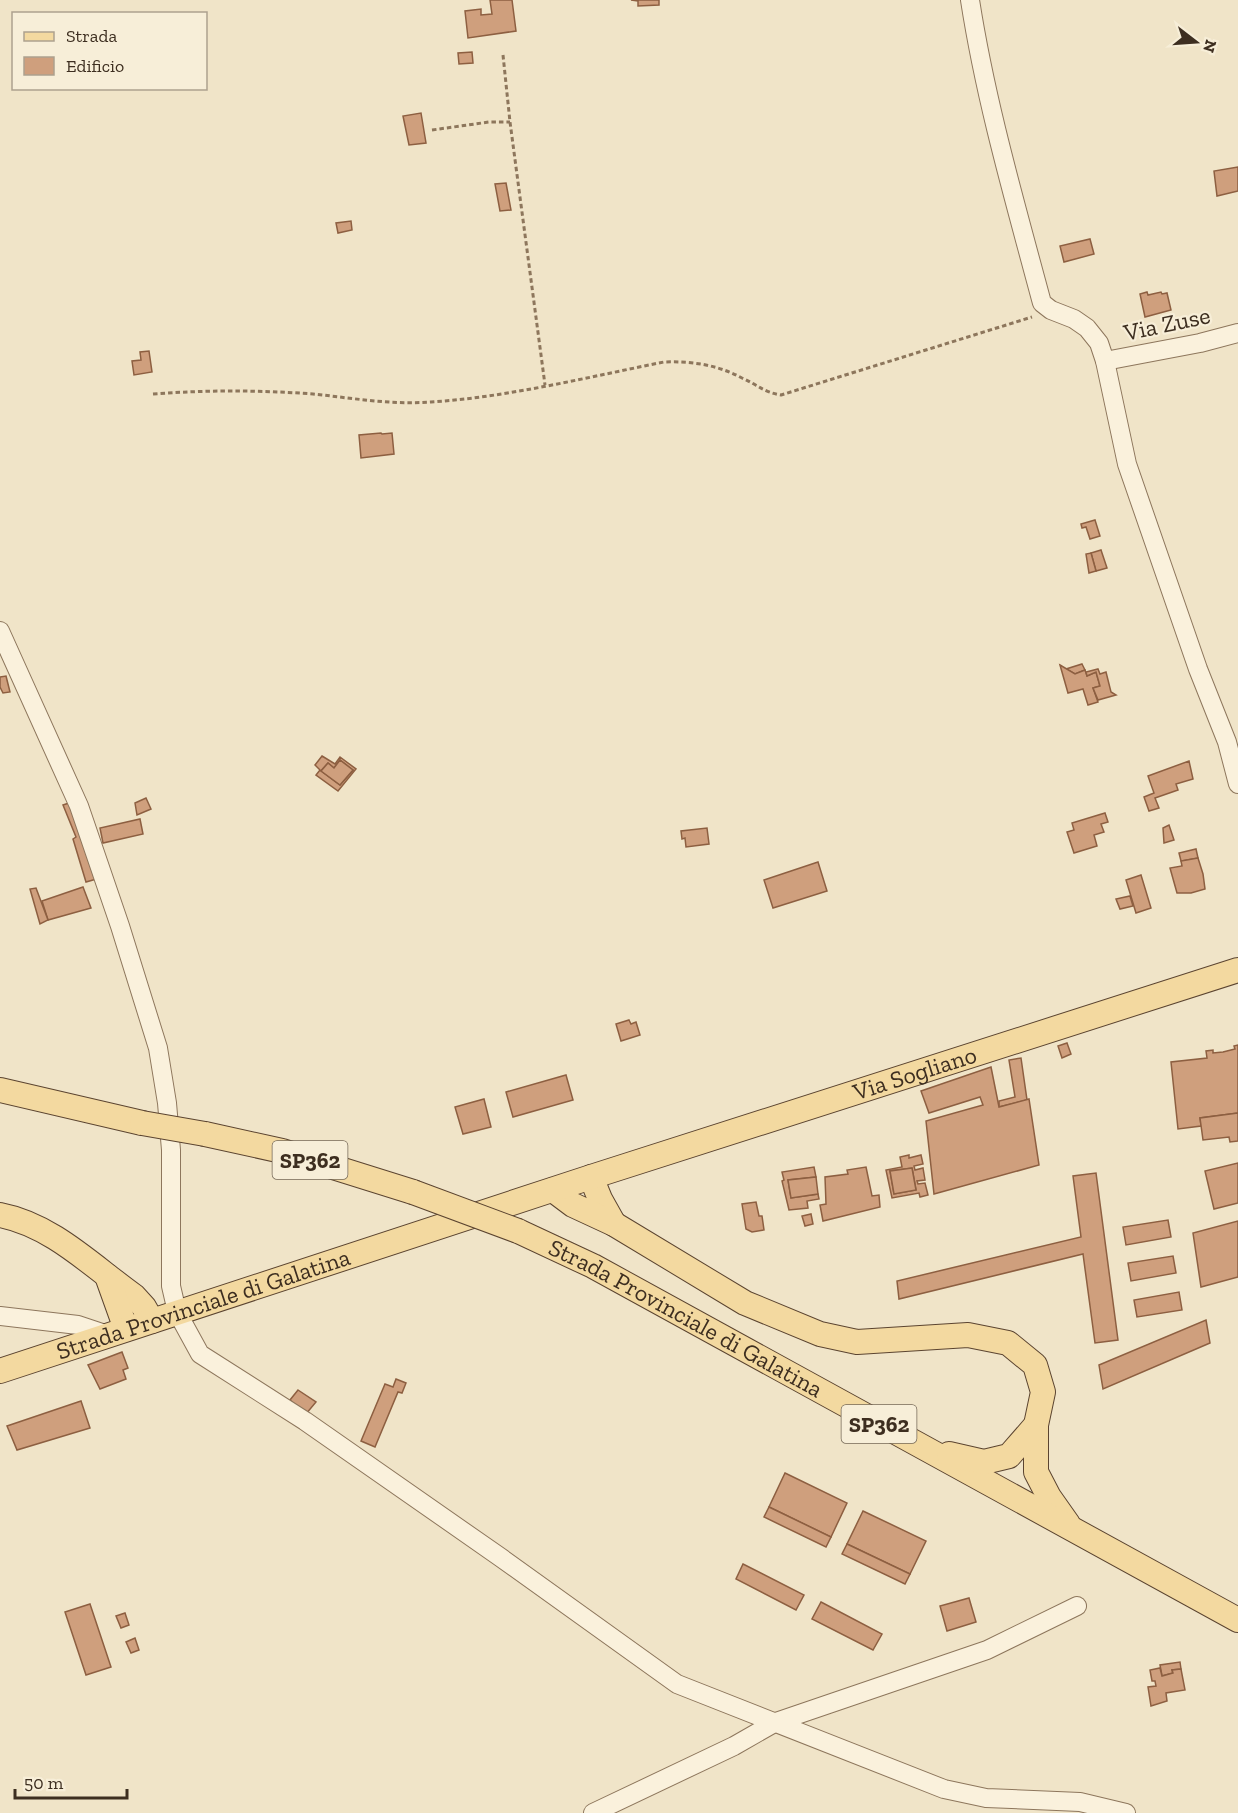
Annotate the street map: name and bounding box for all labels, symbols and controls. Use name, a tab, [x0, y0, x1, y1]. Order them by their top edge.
legend	[12, 12, 207, 90]
north arrow	[1166, 12, 1226, 72]
text: Strada	[66, 25, 117, 47]
text: N	[1199, 38, 1221, 55]
text: Edificio	[66, 55, 124, 77]
street label: Via Zuse	[1120, 300, 1213, 347]
street label: Via Sogliano	[848, 1040, 980, 1107]
road number: SP362	[272, 1141, 348, 1179]
street label: Strada Provinciale di Galatina	[544, 1232, 828, 1403]
street label: Strada Provinciale di Galatina	[53, 1242, 354, 1365]
road number: SP362	[842, 1405, 916, 1443]
scale bar	[15, 1762, 128, 1800]
text: 50 m	[24, 1772, 64, 1794]

